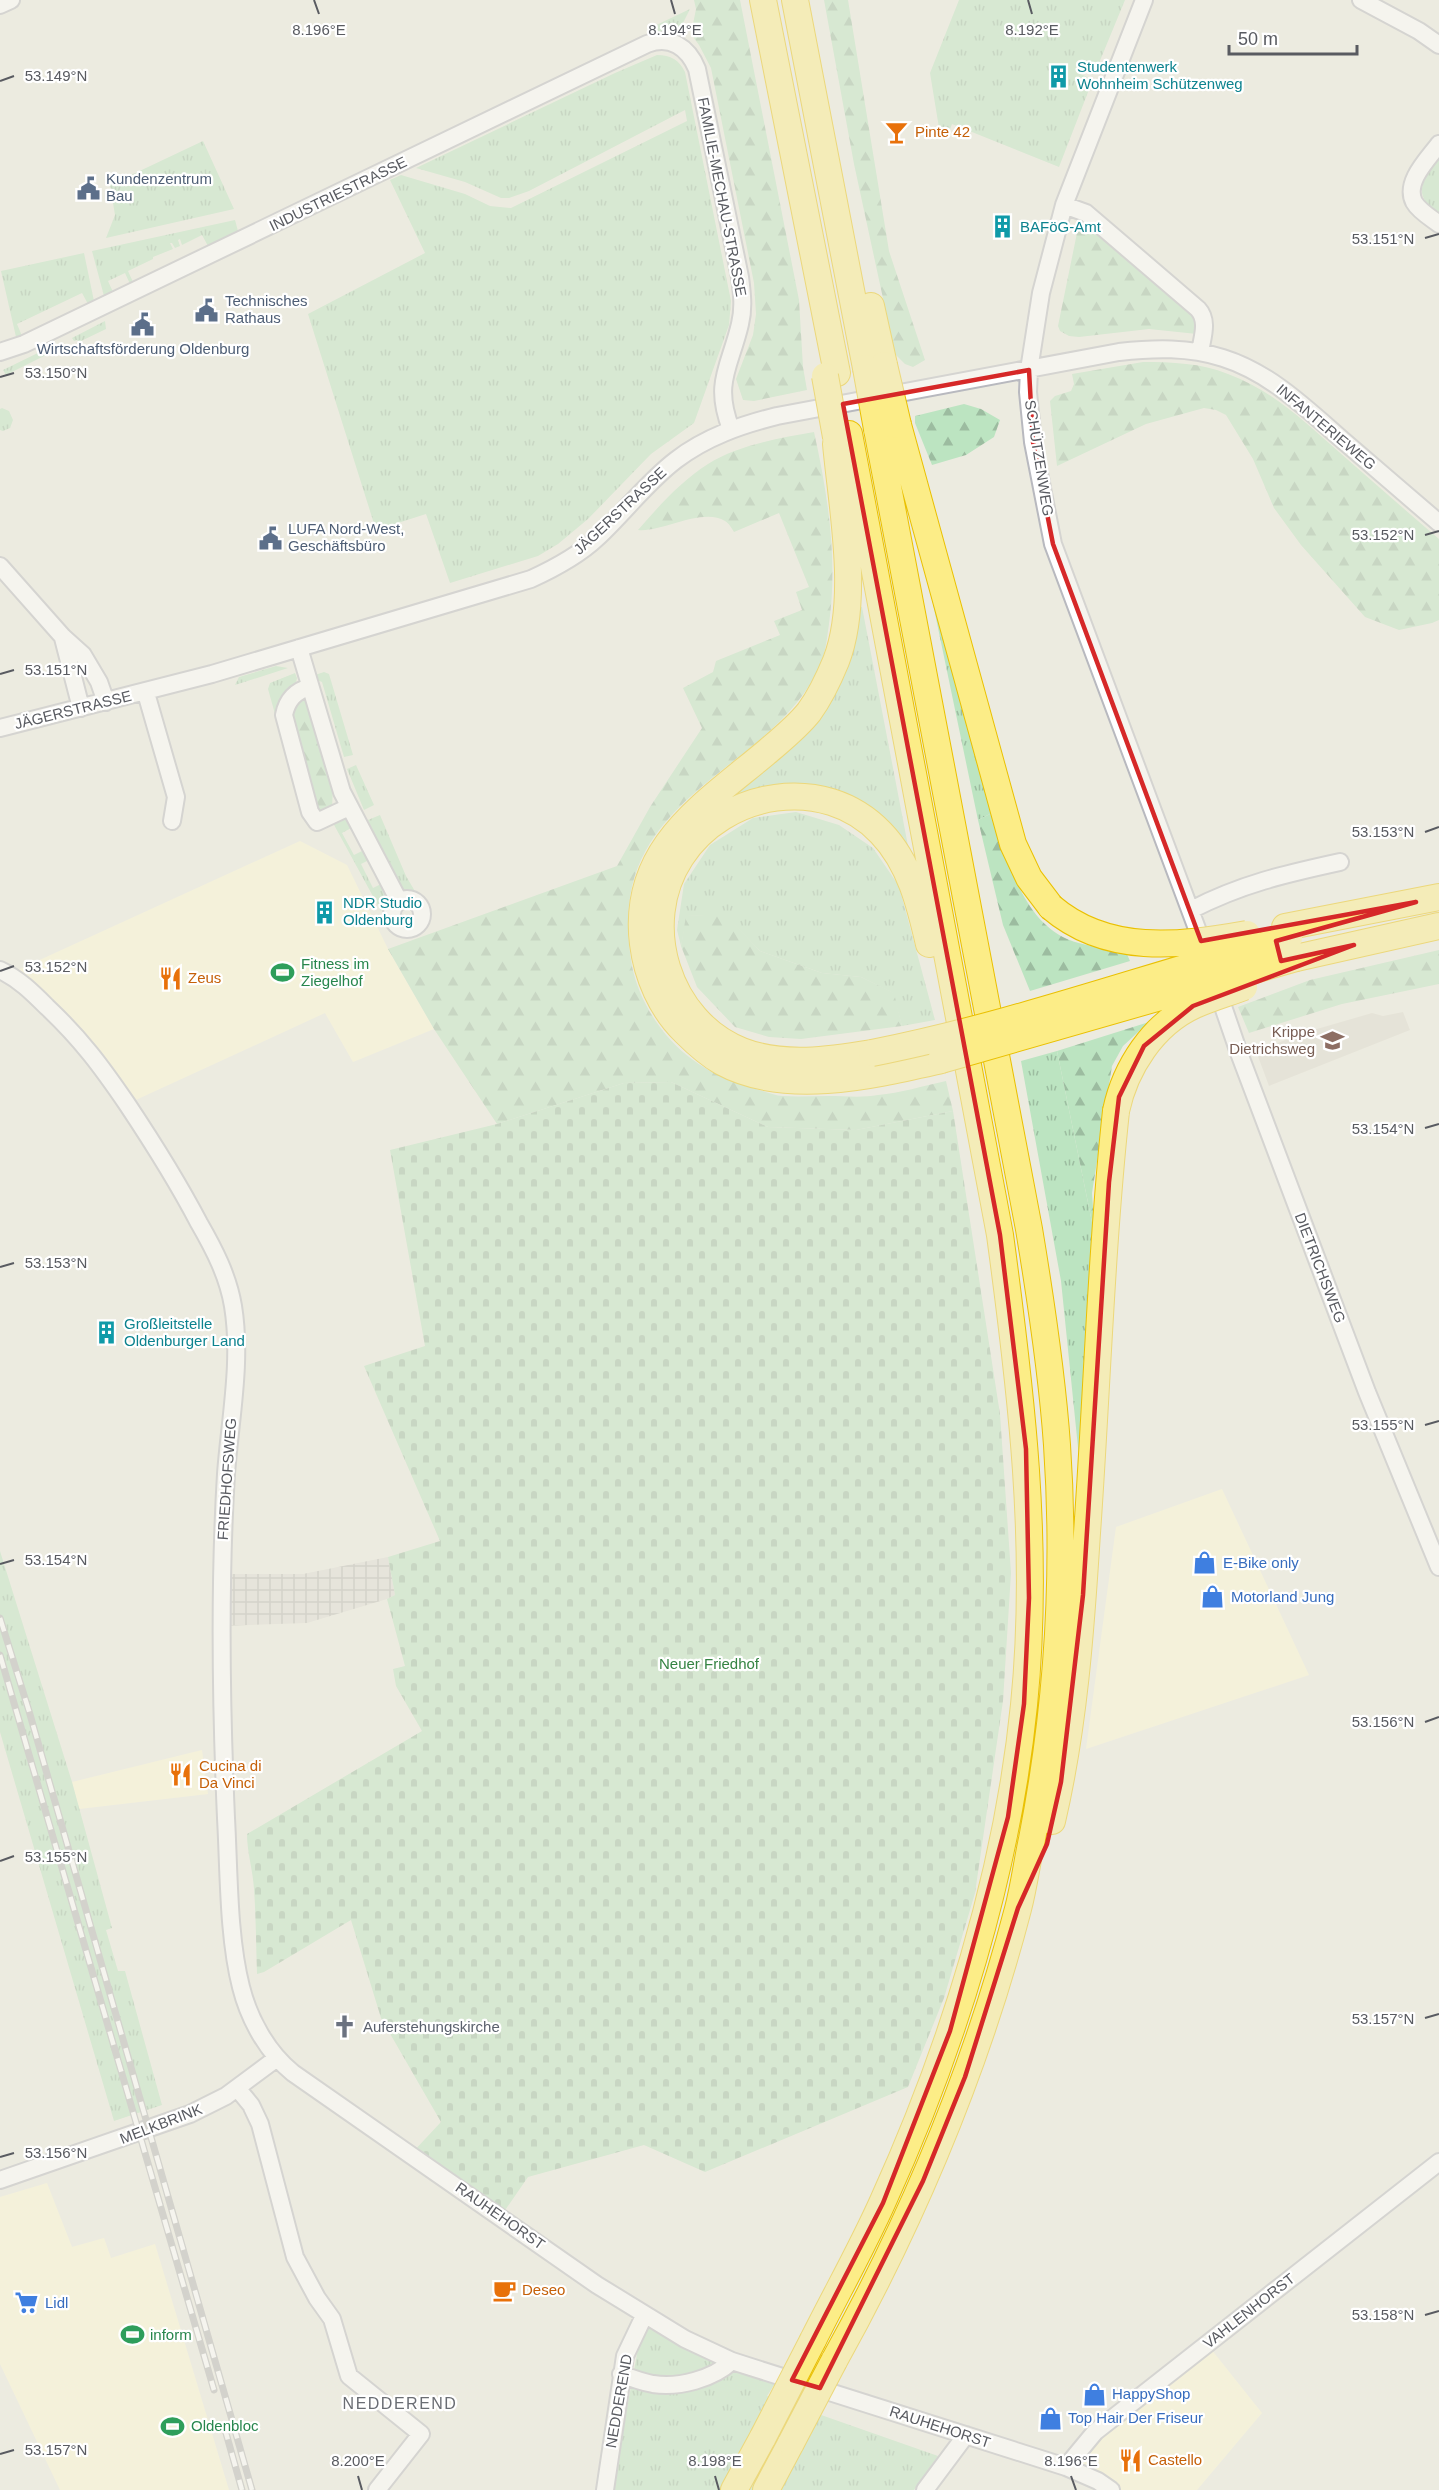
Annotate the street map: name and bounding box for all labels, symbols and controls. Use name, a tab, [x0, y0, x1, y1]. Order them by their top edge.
scale bar	[1229, 18, 1356, 56]
text: 8.196°E	[292, 21, 346, 38]
text: 8.194°E	[648, 21, 702, 38]
text: 8.192°E	[1005, 21, 1059, 38]
text: 50 m	[1238, 29, 1278, 49]
place label: Studentenwerk Wohnheim Schützenweg	[1077, 58, 1243, 92]
building icon: Studentenwerk Wohnheim Schützenweg	[1046, 63, 1072, 89]
text: 53.149°N	[25, 67, 87, 84]
street label: FAMILIE-MECHAU-STRASSE	[695, 96, 750, 298]
bar icon: Pinte 42	[884, 119, 910, 145]
place label: Pinte 42	[915, 123, 970, 140]
street label: INDUSTRIESTRASSE	[266, 153, 409, 234]
place label: Kundenzentrum Bau	[106, 170, 212, 204]
public building icon: Kundenzentrum Bau	[75, 175, 101, 201]
building icon: BAFöG-Amt	[989, 214, 1015, 240]
place label: BAFöG-Amt	[1020, 218, 1102, 235]
text: 53.151°N	[1352, 230, 1414, 247]
place label: Technisches Rathaus	[225, 292, 308, 326]
public building icon: Technisches Rathaus	[194, 297, 220, 323]
public building icon: Wirtschaftsförderung Oldenburg	[130, 312, 156, 338]
place label: Wirtschaftsförderung Oldenburg	[37, 340, 249, 357]
text: 53.150°N	[25, 364, 87, 381]
street label: INFANTERIEWEG	[1273, 380, 1379, 473]
street label: SCHÜTZENWEG	[1022, 399, 1057, 517]
street label: JÄGERSTRASSE	[570, 463, 669, 558]
place label: LUFA Nord-West, Geschäftsbüro	[288, 520, 404, 554]
public building icon: LUFA Nord-West, Geschäftsbüro	[257, 525, 283, 551]
text: 53.152°N	[1352, 526, 1414, 543]
text: 53.151°N	[25, 661, 87, 678]
street label: JÄGERSTRASSE	[13, 687, 133, 732]
text: 53.153°N	[1352, 823, 1414, 840]
place label: NDR Studio Oldenburg	[343, 894, 422, 928]
building icon: NDR Studio Oldenburg	[312, 899, 338, 925]
place label: Fitness im Ziegelhof	[301, 955, 369, 989]
text: 53.152°N	[25, 958, 87, 975]
sports icon: Fitness im Ziegelhof	[270, 960, 296, 986]
restaurant icon: Zeus	[157, 965, 183, 991]
place label: Zeus	[188, 969, 221, 986]
place label: Krippe Dietrichsweg	[1229, 1023, 1315, 1057]
school or university icon: Krippe Dietrichsweg	[1320, 1028, 1346, 1054]
text: 53.154°N	[1352, 1120, 1414, 1137]
street label: DIETRICHSWEG	[1292, 1210, 1349, 1325]
text: 53.153°N	[25, 1254, 87, 1271]
place label: Großleitstelle Oldenburger Land	[124, 1315, 245, 1349]
building icon: Großleitstelle Oldenburger Land	[93, 1320, 119, 1346]
text: 53.155°N	[1352, 1416, 1414, 1433]
street label: FRIEDHOFSWEG	[214, 1417, 239, 1541]
shop icon: E-Bike only	[1192, 1550, 1218, 1576]
text: 53.154°N	[25, 1551, 87, 1568]
place label: E-Bike only	[1223, 1554, 1299, 1571]
shop icon: Motorland Jung	[1200, 1584, 1226, 1610]
place label: Motorland Jung	[1231, 1588, 1334, 1605]
park label: Neuer Friedhof	[659, 1655, 760, 1672]
text: 53.156°N	[1352, 1713, 1414, 1730]
place label: Cucina di Da Vinci	[199, 1757, 262, 1791]
restaurant icon: Cucina di Da Vinci	[168, 1762, 194, 1788]
text: 53.155°N	[25, 1848, 87, 1865]
text: 53.157°N	[1352, 2010, 1414, 2027]
church icon: Auferstehungskirche	[332, 2014, 358, 2040]
place label: Auferstehungskirche	[363, 2018, 500, 2035]
street label: MELKBRINK	[117, 2100, 204, 2147]
text: 53.156°N	[25, 2144, 87, 2161]
street label: RAUHEHORST	[452, 2179, 548, 2253]
street label: VAHLENHORST	[1200, 2270, 1298, 2352]
cafe icon: Deseo	[491, 2277, 517, 2303]
place label: Deseo	[522, 2281, 565, 2298]
supermarket icon: Lidl	[14, 2290, 40, 2316]
place label: Lidl	[45, 2294, 68, 2311]
text: 53.158°N	[1352, 2306, 1414, 2323]
sports icon: inform	[119, 2322, 145, 2348]
place label: inform	[150, 2326, 192, 2343]
street label: NEDDEREND	[602, 2352, 635, 2449]
shop icon: HappyShop	[1081, 2381, 1107, 2407]
place label: HappyShop	[1112, 2385, 1190, 2402]
district label: NEDDEREND	[343, 2395, 457, 2412]
street label: RAUHEHORST	[888, 2402, 993, 2451]
shop icon: Top Hair Der Friseur	[1037, 2405, 1063, 2431]
place label: Top Hair Der Friseur	[1068, 2409, 1203, 2426]
sports icon: Oldenbloc	[160, 2413, 186, 2439]
place label: Oldenbloc	[191, 2417, 259, 2434]
text: 53.157°N	[25, 2441, 87, 2458]
restaurant icon: Castello	[1117, 2447, 1143, 2473]
place label: Castello	[1148, 2451, 1202, 2468]
text: 8.200°E	[331, 2452, 385, 2469]
text: 8.198°E	[688, 2452, 742, 2469]
text: 8.196°E	[1044, 2452, 1098, 2469]

